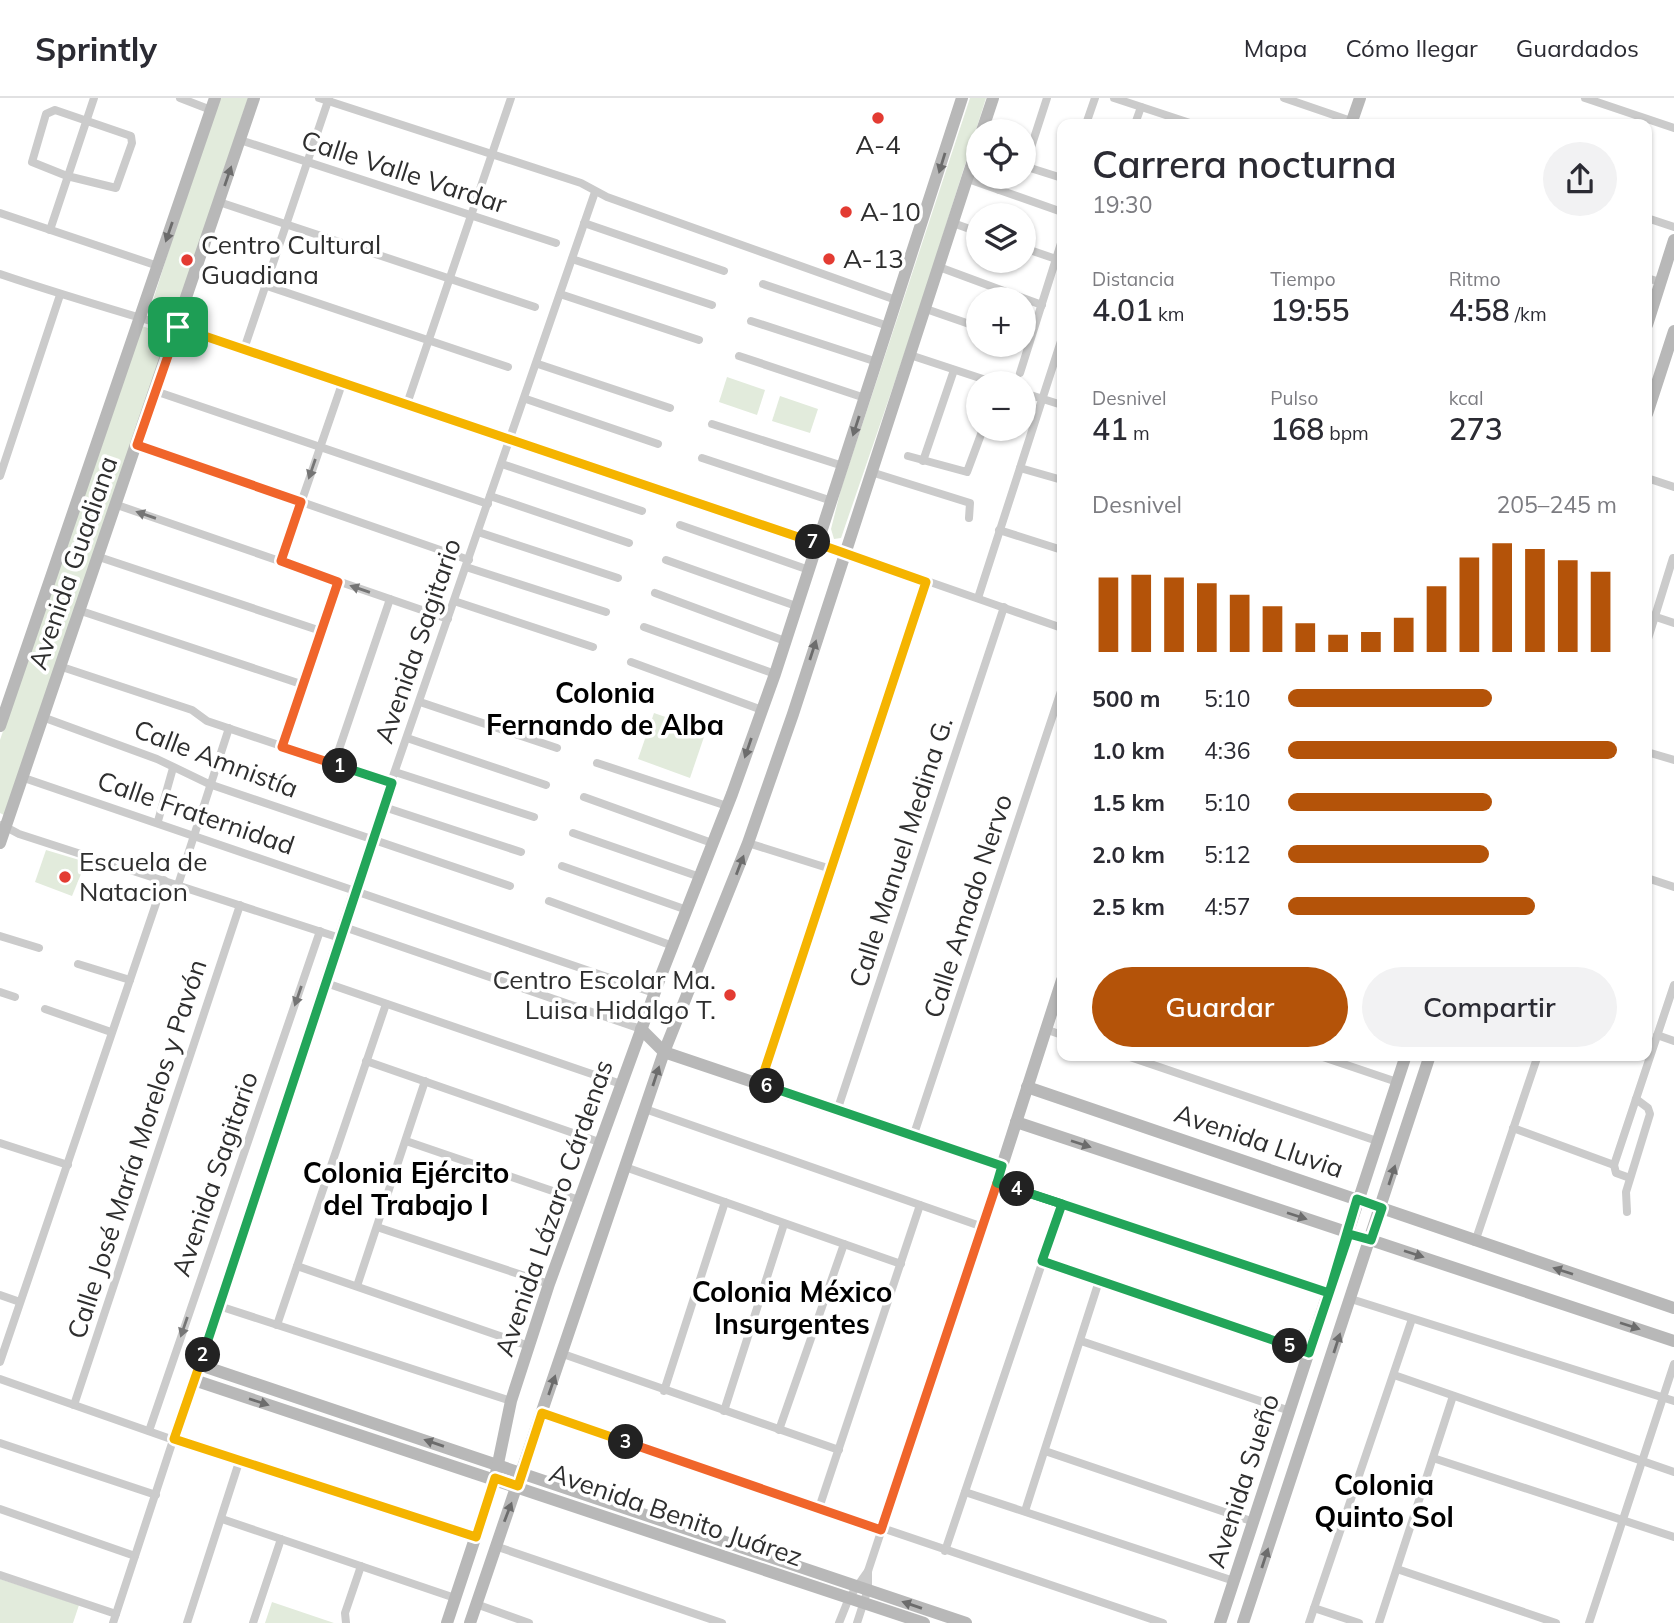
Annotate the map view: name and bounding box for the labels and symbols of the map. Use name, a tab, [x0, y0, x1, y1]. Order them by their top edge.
marker: A-4	[870, 110, 886, 126]
street label: Calle Valle Vardar	[297, 123, 512, 220]
place label: A-4	[855, 128, 901, 161]
one-way arrow	[936, 153, 946, 174]
one-way arrow	[223, 165, 233, 186]
place label: A-10	[860, 195, 921, 228]
marker: A-10	[838, 204, 854, 220]
one-way arrow	[163, 222, 174, 243]
place label: Centro Cultural Guadiana	[201, 228, 381, 291]
place label: A-13	[843, 242, 904, 275]
marker: A-13	[821, 251, 837, 267]
marker: Centro Cultural Guadiana	[179, 252, 195, 268]
pin	[148, 297, 208, 357]
one-way arrow	[850, 416, 861, 437]
street label: Avenida Guadiana	[21, 452, 125, 674]
one-way arrow	[306, 458, 317, 479]
one-way arrow	[135, 509, 156, 520]
pin: 7	[796, 524, 830, 560]
street label: Avenida Sagitario	[367, 534, 468, 748]
one-way arrow	[350, 583, 371, 594]
one-way arrow	[808, 639, 818, 660]
district label: Colonia Fernando de Alba	[486, 675, 724, 742]
street label: Calle Amnistía	[129, 712, 303, 805]
street label: Calle Manuel Medina G.	[841, 712, 960, 991]
one-way arrow	[742, 737, 753, 758]
pin: 1	[322, 748, 358, 784]
street label: Calle Fraternidad	[93, 763, 299, 862]
street label: Calle Amado Nervo	[916, 790, 1019, 1022]
place label: Escuela de Natacion	[79, 845, 207, 908]
one-way arrow	[734, 854, 745, 875]
marker: Escuela de Natacion	[57, 869, 73, 885]
street label: Calle José María Morelos y Pavón	[60, 955, 214, 1343]
place label: Centro Escolar Ma. Luisa Hidalgo T.	[492, 963, 716, 1026]
one-way arrow	[292, 986, 303, 1007]
marker: Centro Escolar Ma. Luisa Hidalgo T.	[722, 987, 738, 1003]
street label: Avenida Lázaro Cárdenas	[487, 1055, 620, 1360]
one-way arrow	[651, 1066, 662, 1087]
street label: Avenida Sagitario	[164, 1067, 265, 1281]
pin: 6	[750, 1068, 784, 1104]
street label: Avenida Lluvia	[1170, 1096, 1348, 1185]
one-way arrow	[1070, 1139, 1091, 1150]
district label: Colonia Ejército del Trabajo I	[303, 1155, 509, 1222]
one-way arrow	[1387, 1164, 1398, 1185]
pin: 4	[1000, 1172, 1034, 1206]
one-way arrow	[1286, 1211, 1307, 1222]
one-way arrow	[1403, 1249, 1424, 1260]
one-way arrow	[1552, 1265, 1573, 1276]
district label: Colonia México Insurgentes	[692, 1274, 892, 1341]
one-way arrow	[178, 1317, 189, 1338]
one-way arrow	[1619, 1321, 1640, 1332]
pin: 5	[1272, 1328, 1308, 1364]
one-way arrow	[1332, 1332, 1343, 1353]
pin: 2	[186, 1338, 220, 1372]
one-way arrow	[547, 1374, 558, 1395]
street label: Avenida Sueño	[1199, 1390, 1286, 1572]
one-way arrow	[249, 1397, 270, 1407]
pin: 3	[608, 1424, 644, 1460]
one-way arrow	[423, 1438, 444, 1448]
street label: Avenida Benito Juárez	[545, 1456, 807, 1573]
district label: Colonia Quinto Sol	[1314, 1467, 1454, 1534]
one-way arrow	[502, 1502, 513, 1523]
one-way arrow	[1260, 1548, 1271, 1569]
one-way arrow	[901, 1599, 922, 1609]

